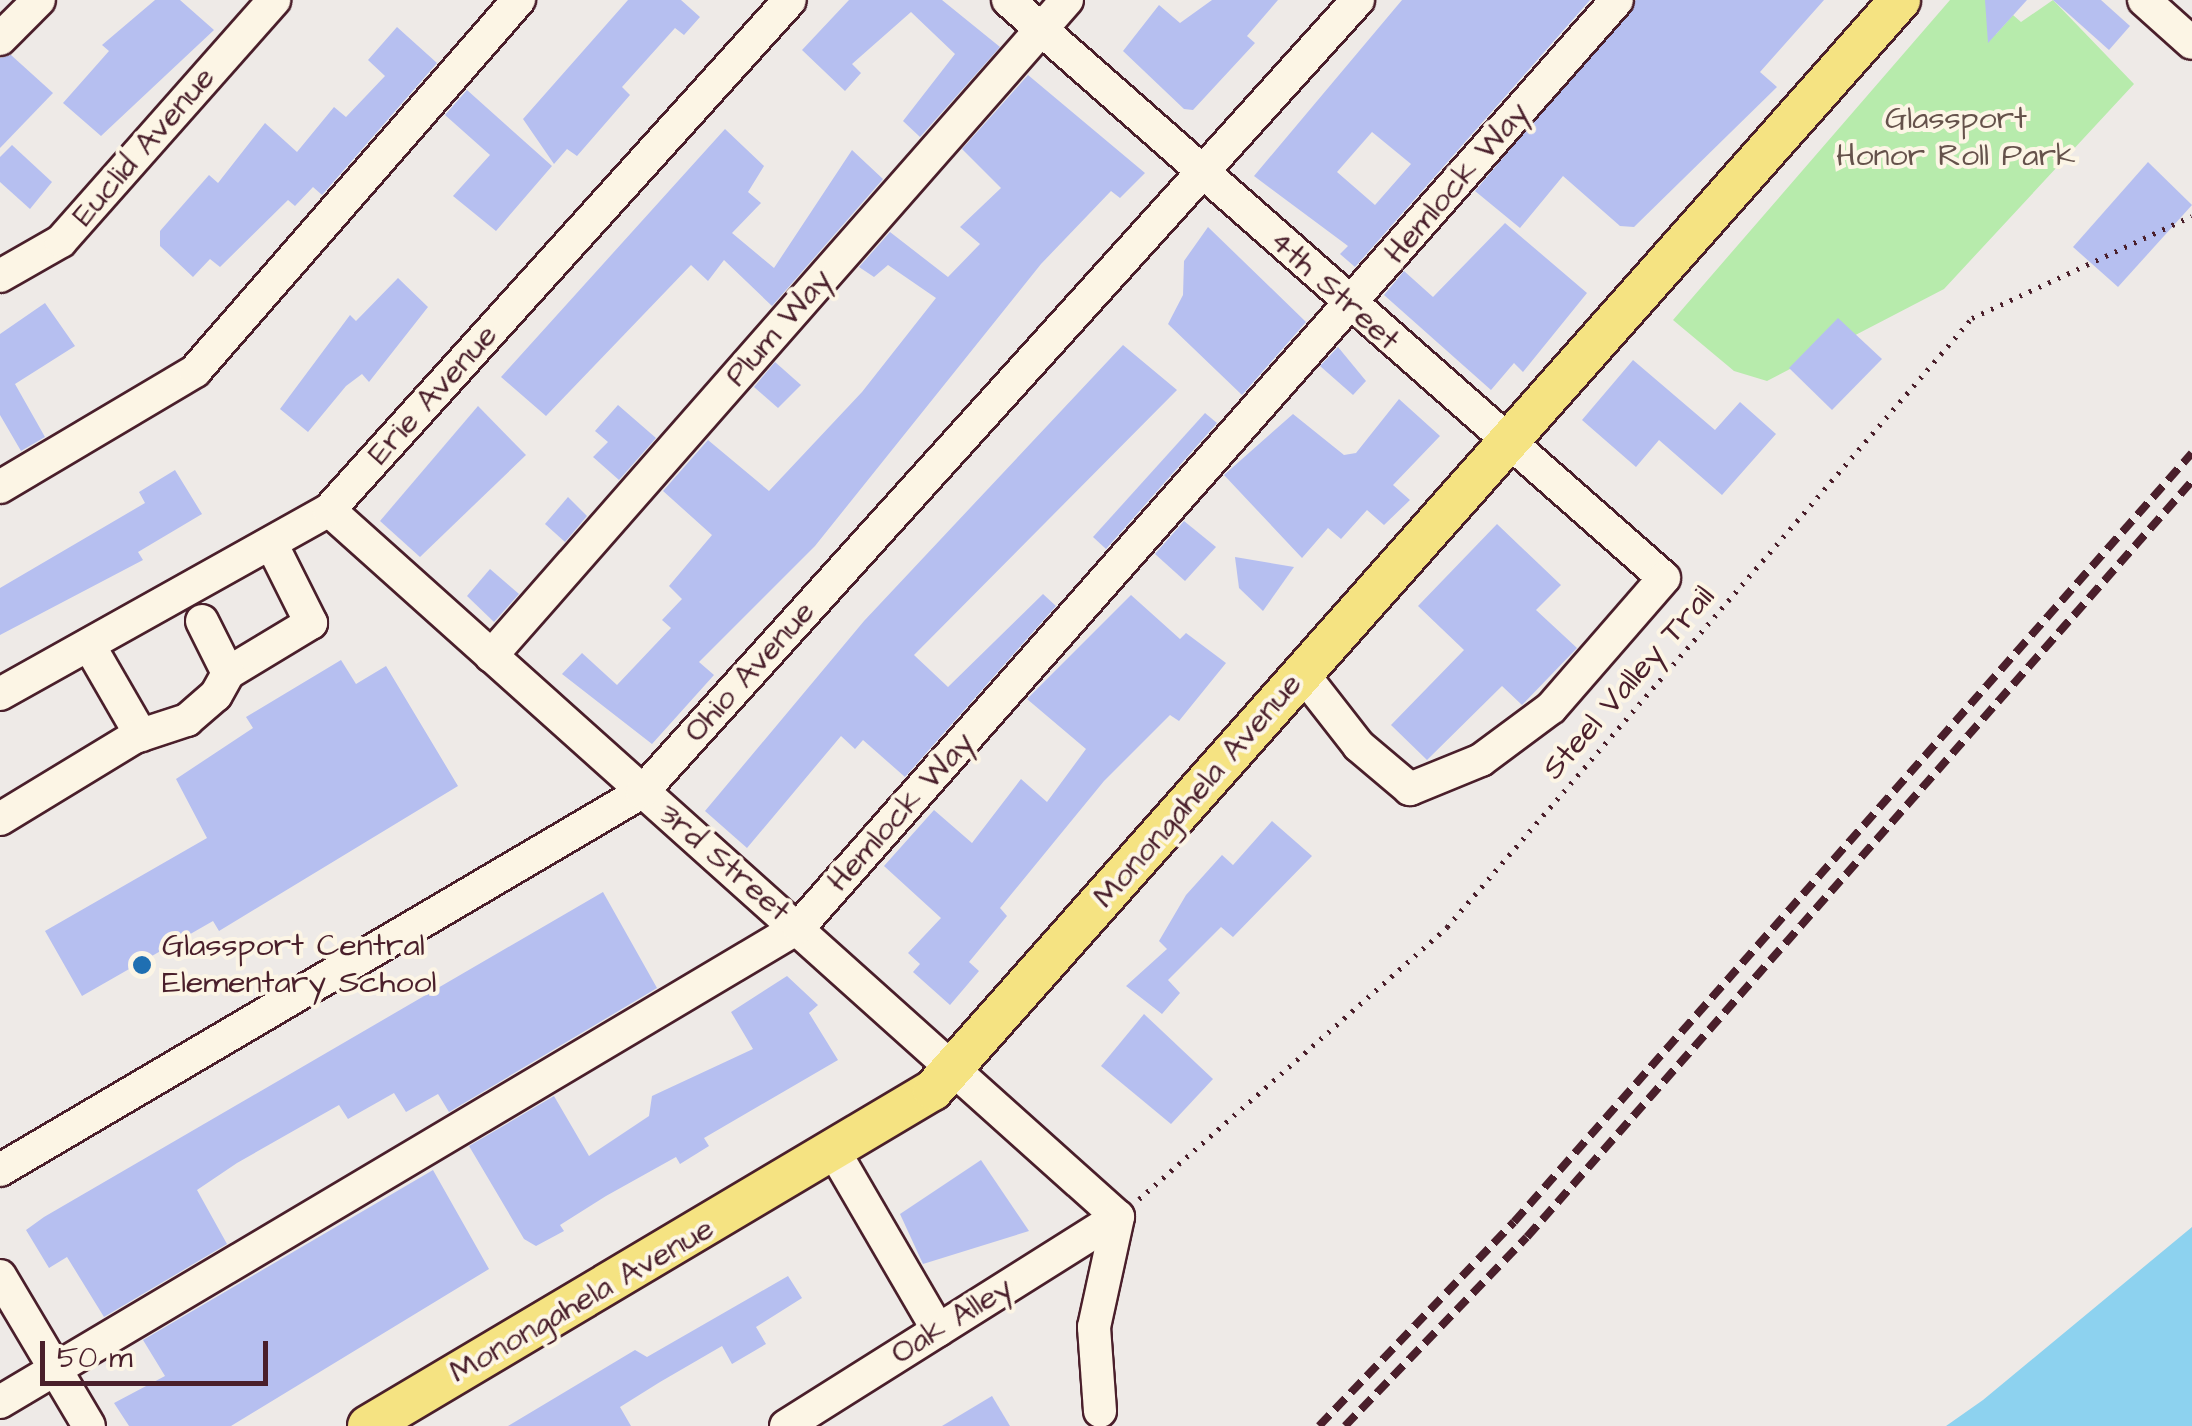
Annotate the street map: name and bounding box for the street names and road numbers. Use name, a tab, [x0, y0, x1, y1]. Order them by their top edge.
street label: Euclid Avenue	[64, 59, 224, 235]
street label: Hemlock Way	[1376, 94, 1538, 272]
street label: 4th Street	[1261, 223, 1407, 359]
street label: Plum Way	[717, 261, 841, 395]
street label: Erie Avenue	[360, 317, 506, 473]
street label: Steel Valley Trail	[1535, 578, 1723, 788]
street label: Ohio Avenue	[677, 593, 823, 751]
street label: Monongahela Avenue	[1086, 666, 1310, 916]
street label: Hemlock Way	[819, 724, 983, 900]
street label: 3rd Street	[650, 795, 798, 931]
street label: Monongahela Avenue	[443, 1210, 721, 1392]
street label: Oak Alley	[884, 1269, 1020, 1373]

